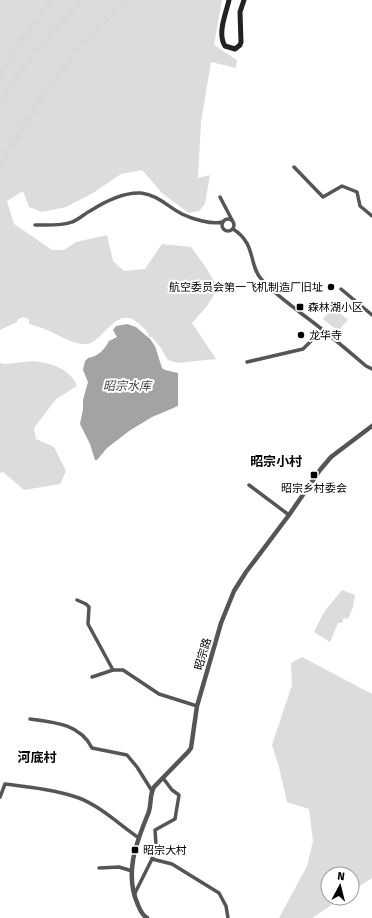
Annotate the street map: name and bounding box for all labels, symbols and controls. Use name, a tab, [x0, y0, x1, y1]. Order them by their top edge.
place label: 航空委员会第一飞机制造厂旧址	[169, 281, 323, 294]
marker: 航空委员会第一飞机制造厂旧址	[326, 282, 336, 292]
place label: 森林湖小区	[308, 301, 363, 314]
marker: 森林湖小区	[295, 302, 305, 312]
place label: 龙华寺	[309, 329, 342, 342]
marker: 龙华寺	[296, 330, 306, 340]
water label: 昭宗水库	[103, 379, 153, 393]
district label: 昭宗小村	[250, 454, 302, 469]
marker: 昭宗乡村委会	[309, 470, 319, 480]
place label: 昭宗乡村委会	[281, 482, 347, 495]
street label: 昭宗路	[192, 636, 214, 672]
district label: 河底村	[17, 750, 57, 765]
place label: 昭宗大村	[143, 844, 187, 857]
marker: 昭宗大村	[130, 845, 140, 855]
north arrow	[320, 866, 360, 906]
text: N	[337, 870, 346, 883]

